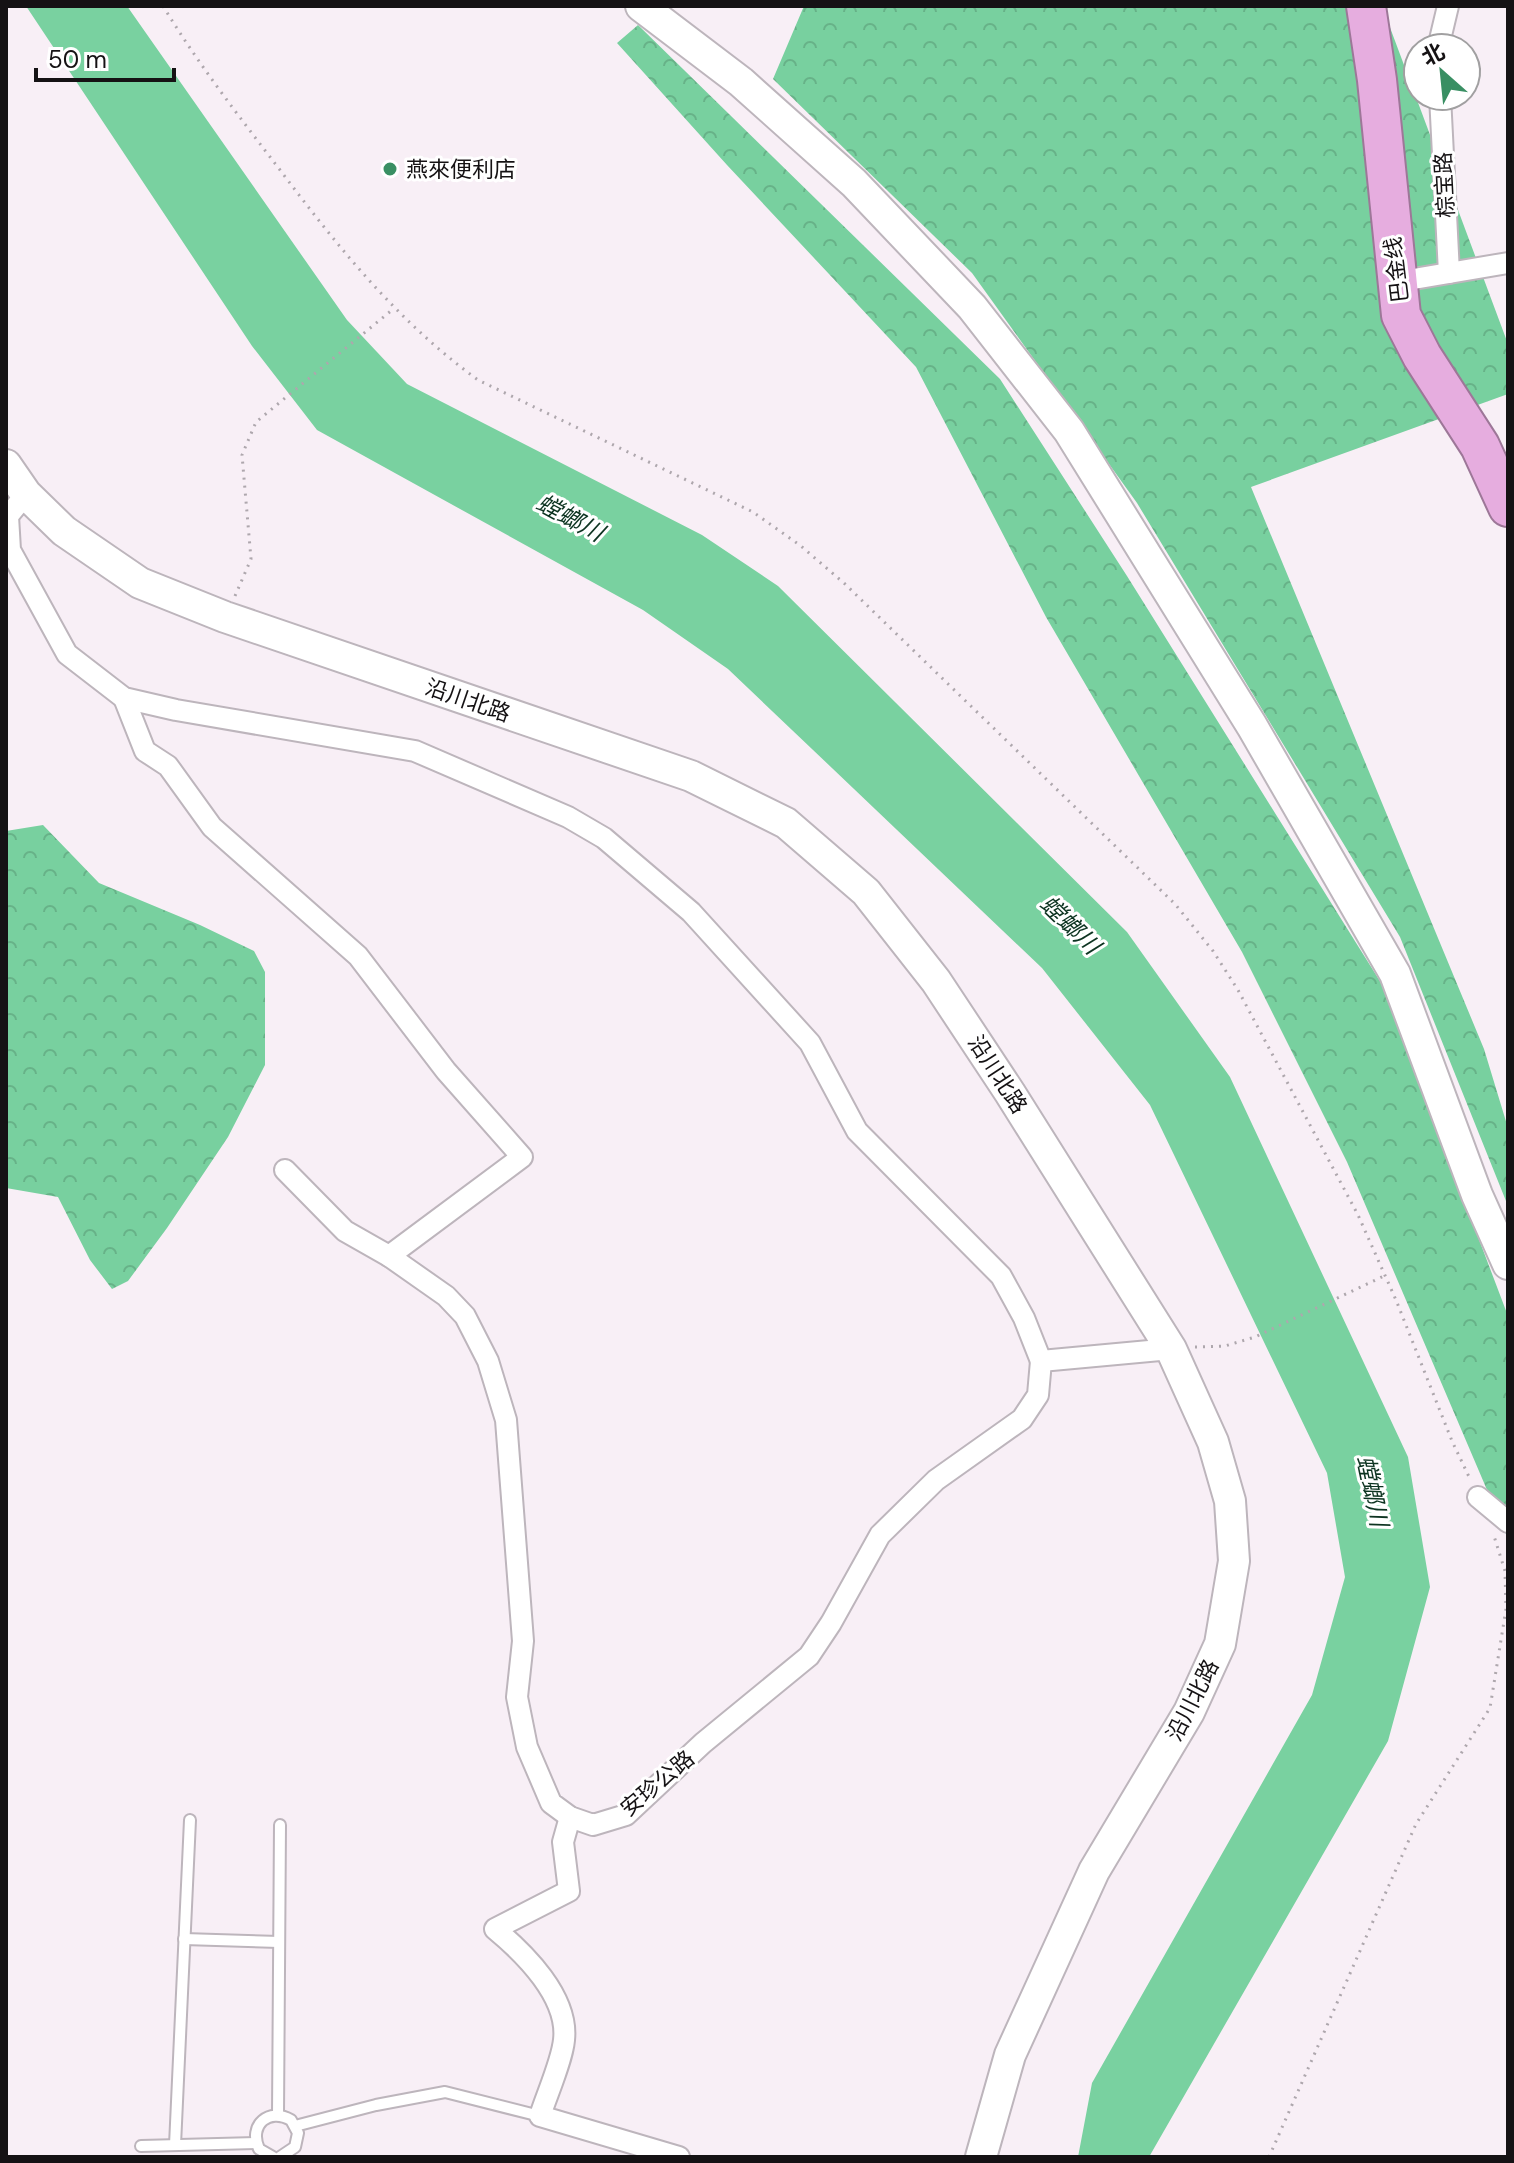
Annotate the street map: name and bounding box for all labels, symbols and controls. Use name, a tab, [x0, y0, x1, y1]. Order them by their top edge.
scale bar	[36, 32, 174, 82]
north arrow	[1402, 32, 1482, 112]
text: 北	[1417, 37, 1450, 73]
text: 50 m	[48, 44, 107, 75]
street label: 棕宝路	[1428, 151, 1461, 219]
place label: 燕來便利店	[406, 155, 516, 184]
marker: 燕來便利店	[381, 160, 399, 178]
street label: 巴金线	[1378, 235, 1415, 304]
water label: 螳螂川	[531, 487, 612, 550]
street label: 沿川北路	[422, 672, 514, 729]
water label: 螳螂川	[1034, 888, 1109, 963]
street label: 沿川北路	[961, 1029, 1034, 1119]
water label: 螳螂川	[1350, 1452, 1396, 1532]
street label: 沿川北路	[1160, 1654, 1225, 1746]
street label: 安珍公路	[614, 1744, 700, 1823]

